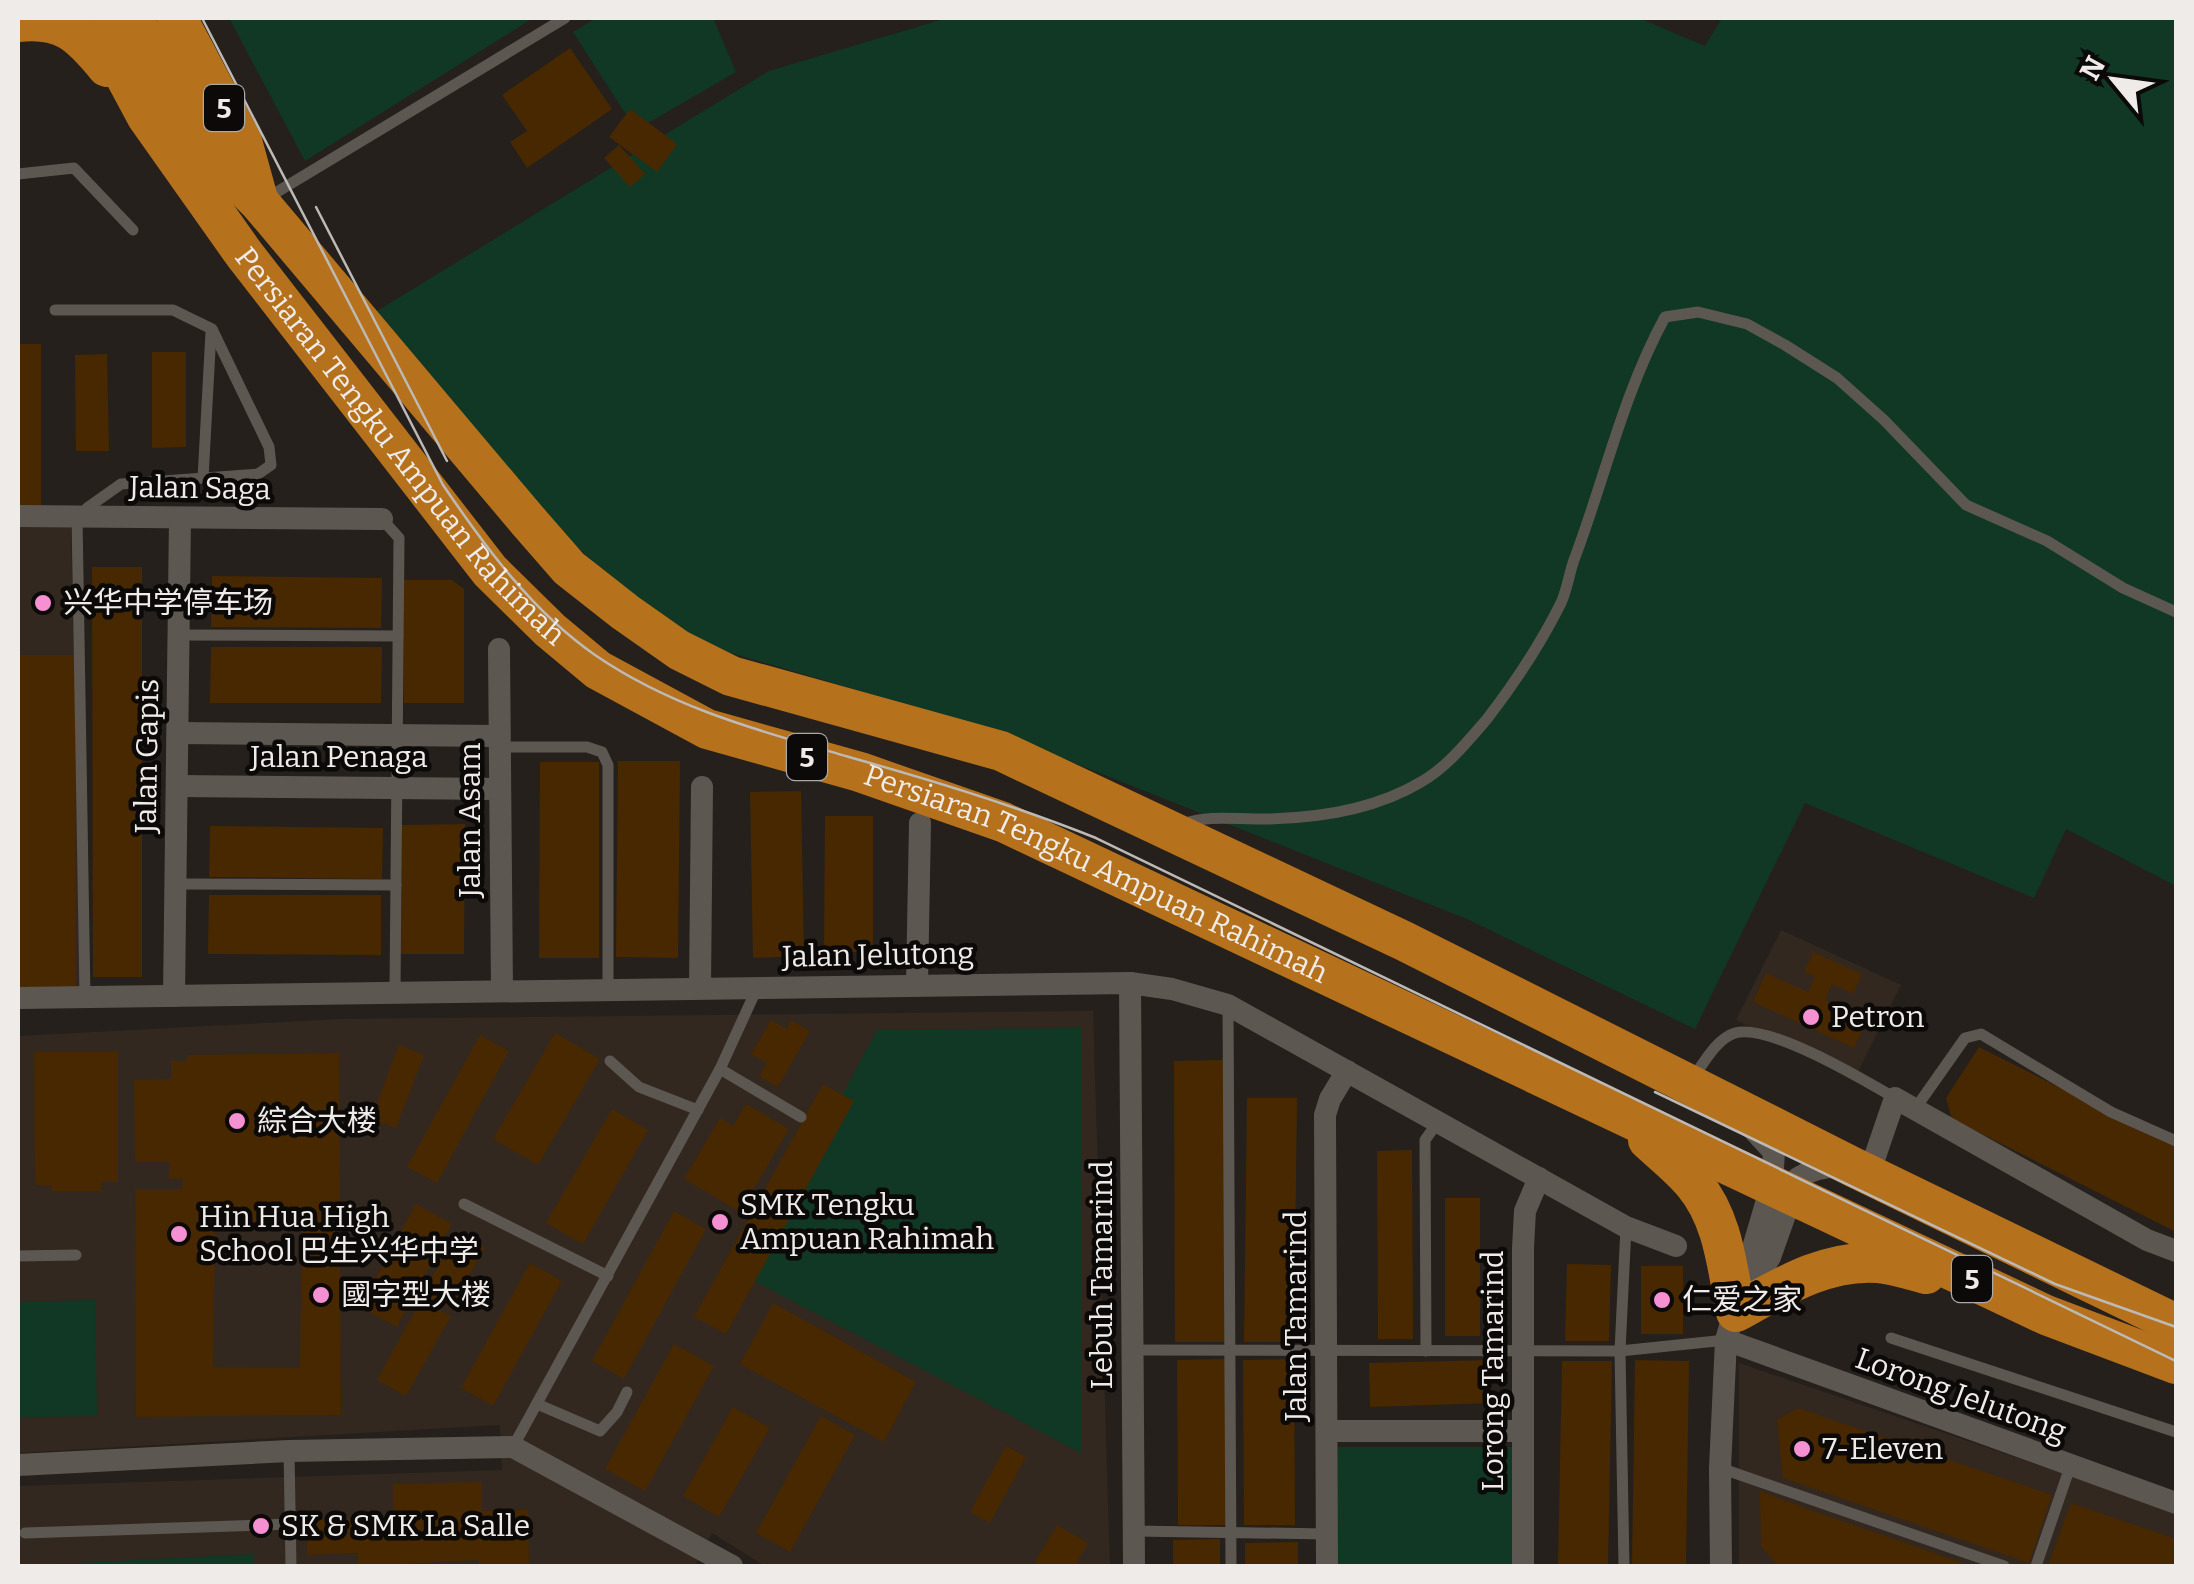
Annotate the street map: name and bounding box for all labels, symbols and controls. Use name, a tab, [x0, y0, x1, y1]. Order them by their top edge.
north arrow	[2064, 30, 2164, 130]
text: N	[2073, 51, 2112, 86]
road number: 5	[204, 85, 244, 131]
street label: Persiaran Tengku Ampuan Rahimah	[228, 240, 573, 653]
street label: Jalan Saga	[128, 469, 271, 507]
place label: 兴华中学停车场	[63, 585, 273, 621]
marker: 兴华中学停车场	[32, 592, 54, 614]
street label: Jalan Gapis	[128, 678, 166, 835]
road number: 5	[787, 734, 827, 780]
street label: Jalan Penaga	[249, 739, 428, 775]
street label: Jalan Asam	[452, 742, 488, 899]
street label: Persiaran Tengku Ampuan Rahimah	[859, 757, 1334, 991]
street label: Jalan Jelutong	[781, 935, 974, 975]
place label: Petron	[1831, 999, 1924, 1035]
marker: Petron	[1800, 1006, 1822, 1028]
place label: 綜合大楼	[257, 1103, 377, 1139]
marker: 綜合大楼	[226, 1110, 248, 1132]
street label: Lebuh Tamarind	[1084, 1160, 1120, 1390]
place label: SMK Tengku Ampuan Rahimah	[740, 1187, 994, 1257]
place label: Hin Hua High School 巴生兴华中学	[199, 1199, 479, 1269]
street label: Jalan Tamarind	[1278, 1210, 1314, 1423]
marker: SMK Tengku Ampuan Rahimah	[709, 1211, 731, 1233]
marker: Hin Hua High School 巴生兴华中学	[168, 1223, 190, 1245]
street label: Lorong Tamarind	[1475, 1250, 1511, 1491]
road number: 5	[1952, 1256, 1992, 1302]
place label: 國字型大楼	[341, 1277, 491, 1313]
place label: 仁爱之家	[1682, 1282, 1802, 1318]
marker: 國字型大楼	[310, 1284, 332, 1306]
marker: 仁爱之家	[1651, 1289, 1673, 1311]
street label: Lorong Jelutong	[1851, 1340, 2071, 1450]
place label: 7-Eleven	[1822, 1431, 1943, 1467]
marker: 7-Eleven	[1791, 1438, 1813, 1460]
place label: SK & SMK La Salle	[281, 1508, 530, 1544]
marker: SK & SMK La Salle	[250, 1515, 272, 1537]

